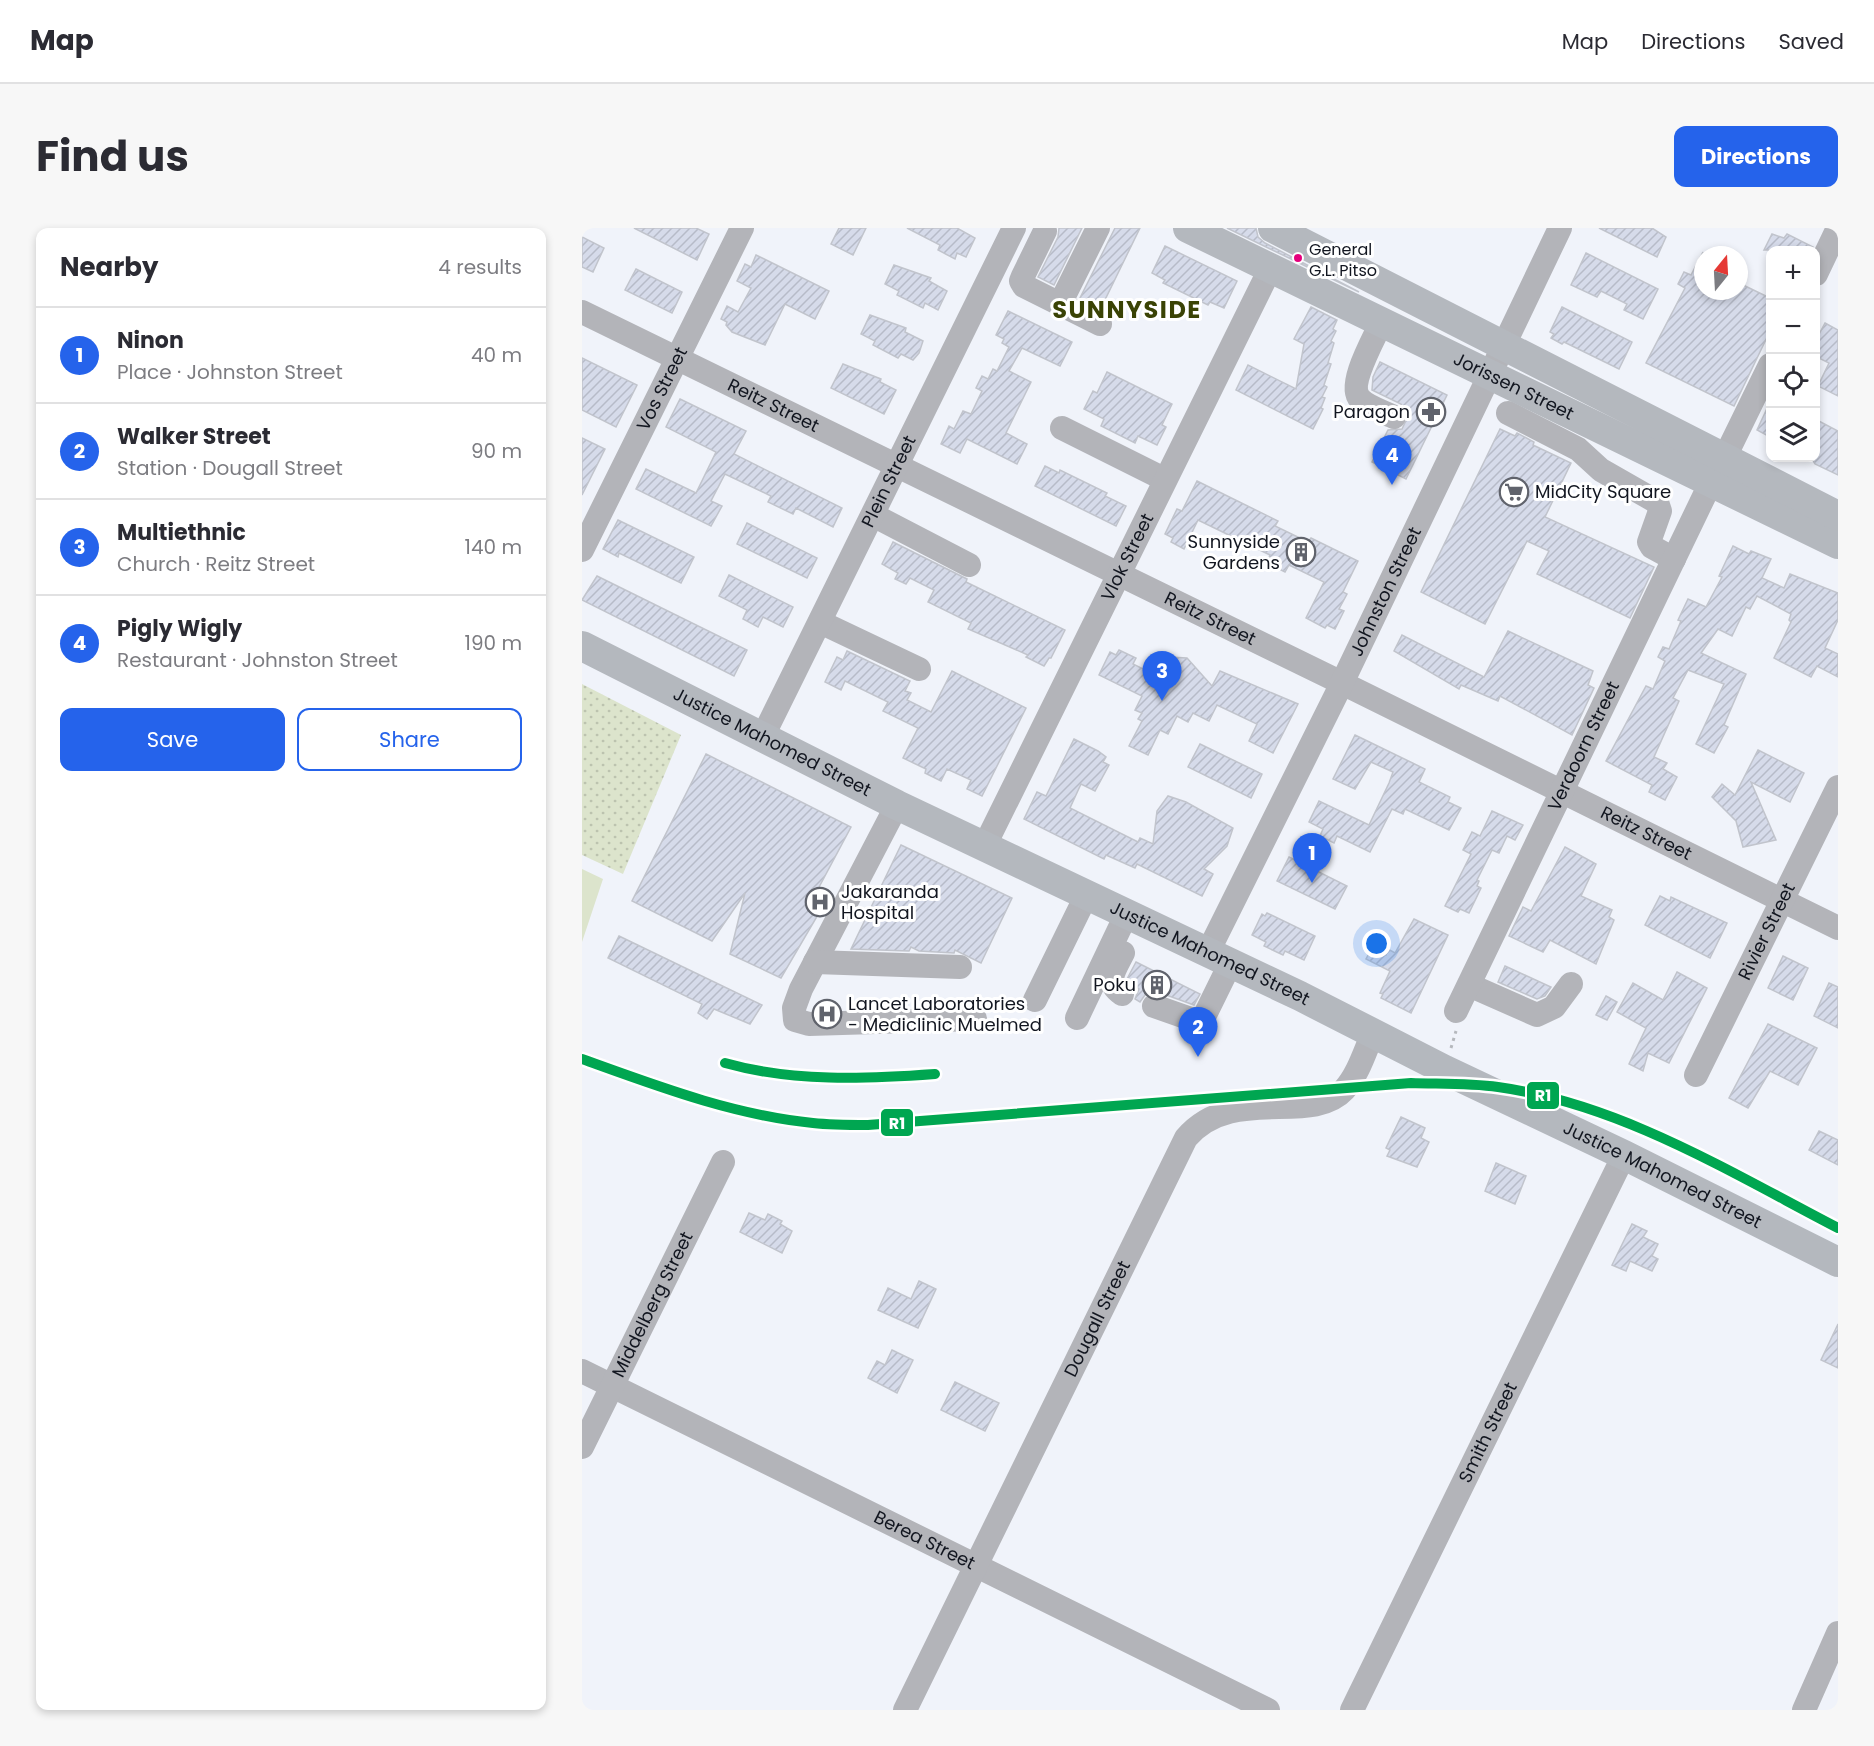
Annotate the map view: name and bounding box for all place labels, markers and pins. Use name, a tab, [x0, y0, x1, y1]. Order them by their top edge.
place label: General G.L. Pitso	[1309, 238, 1377, 282]
marker: General G.L. Pitso	[1292, 252, 1304, 264]
pharmacy icon: Paragon	[1415, 396, 1447, 428]
place label: Paragon	[1333, 399, 1410, 424]
pin: 4	[1372, 436, 1412, 485]
supermarket icon: MidCity Square	[1498, 476, 1530, 508]
place label: MidCity Square	[1535, 479, 1671, 504]
place label: Sunnyside Gardens	[1188, 529, 1280, 575]
building icon: Sunnyside Gardens	[1285, 536, 1317, 568]
pin: 3	[1142, 652, 1182, 701]
pin: 1	[1292, 834, 1332, 883]
place label: Jakaranda Hospital	[841, 879, 939, 925]
hospital icon: Jakaranda Hospital	[804, 886, 836, 918]
building icon: Poku	[1141, 969, 1173, 1001]
place label: Poku	[1093, 972, 1136, 997]
place label: Lancet Laboratories - Mediclinic Muelmed	[848, 991, 1042, 1037]
hospital icon: Lancet Laboratories - Mediclinic Muelmed	[811, 998, 843, 1030]
pin: 2	[1178, 1008, 1218, 1057]

